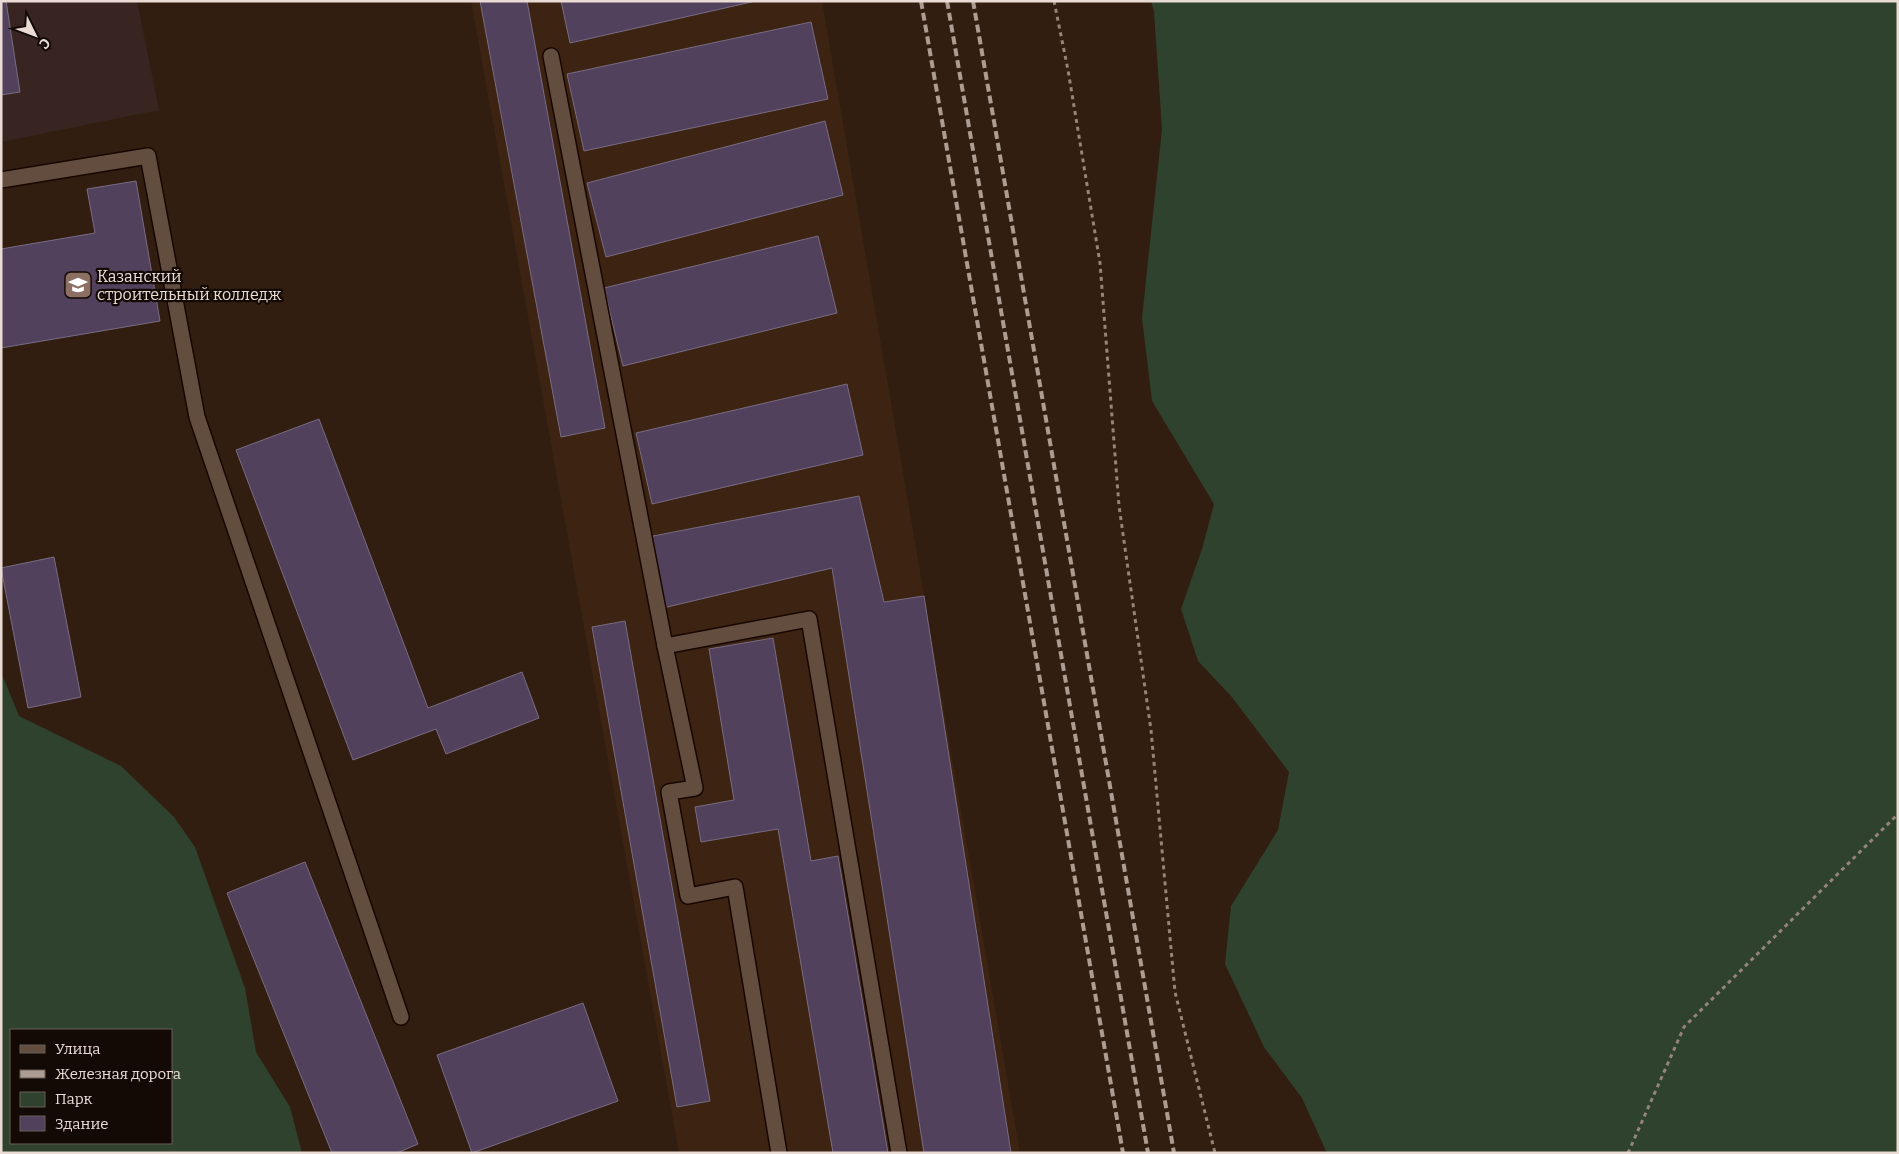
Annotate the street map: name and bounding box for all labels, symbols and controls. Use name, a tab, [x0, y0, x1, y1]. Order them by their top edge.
north arrow	[10, 10, 60, 60]
text: С	[35, 34, 54, 52]
place label: Казанский строительный колледж	[97, 267, 282, 304]
school or university icon: Казанский строительный колледж	[63, 270, 93, 300]
legend	[10, 1029, 172, 1144]
text: Улица	[55, 1040, 101, 1058]
text: Железная дорога	[55, 1065, 181, 1083]
text: Парк	[55, 1090, 93, 1108]
text: Здание	[55, 1115, 109, 1133]

